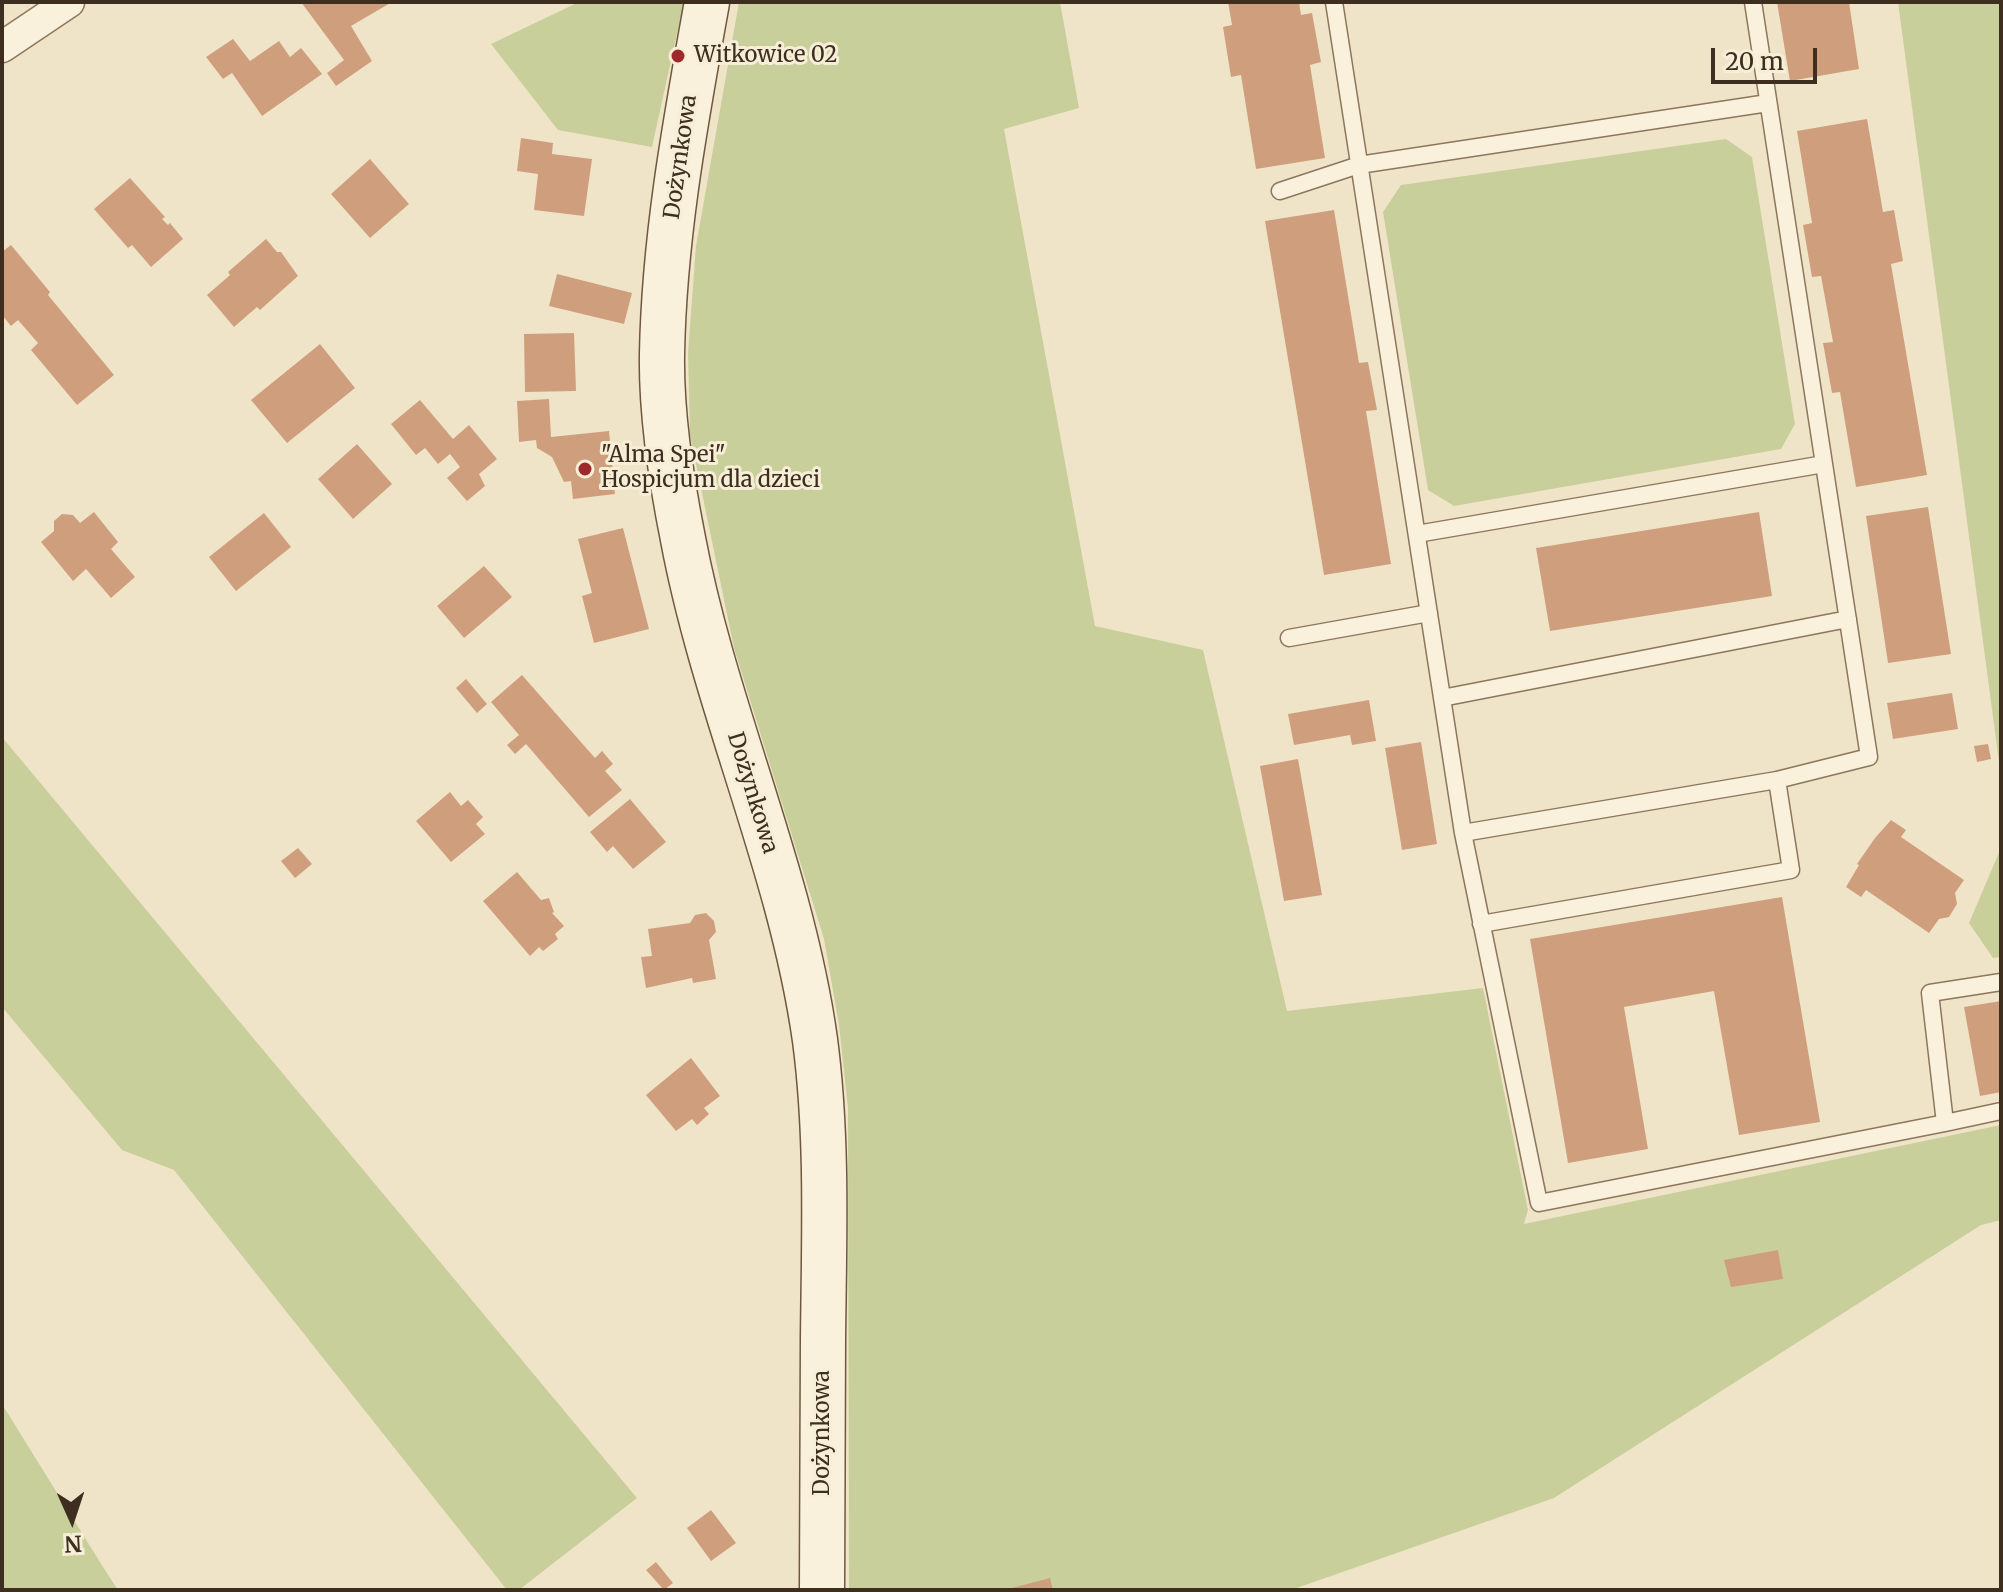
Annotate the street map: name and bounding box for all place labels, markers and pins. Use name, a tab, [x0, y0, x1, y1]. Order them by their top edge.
place label: Witkowice 02	[694, 43, 837, 69]
marker: Witkowice 02	[669, 47, 687, 65]
place label: "Alma Spei" Hospicjum dla dzieci	[601, 443, 820, 494]
marker: "Alma Spei" Hospicjum dla dzieci	[576, 460, 594, 478]

